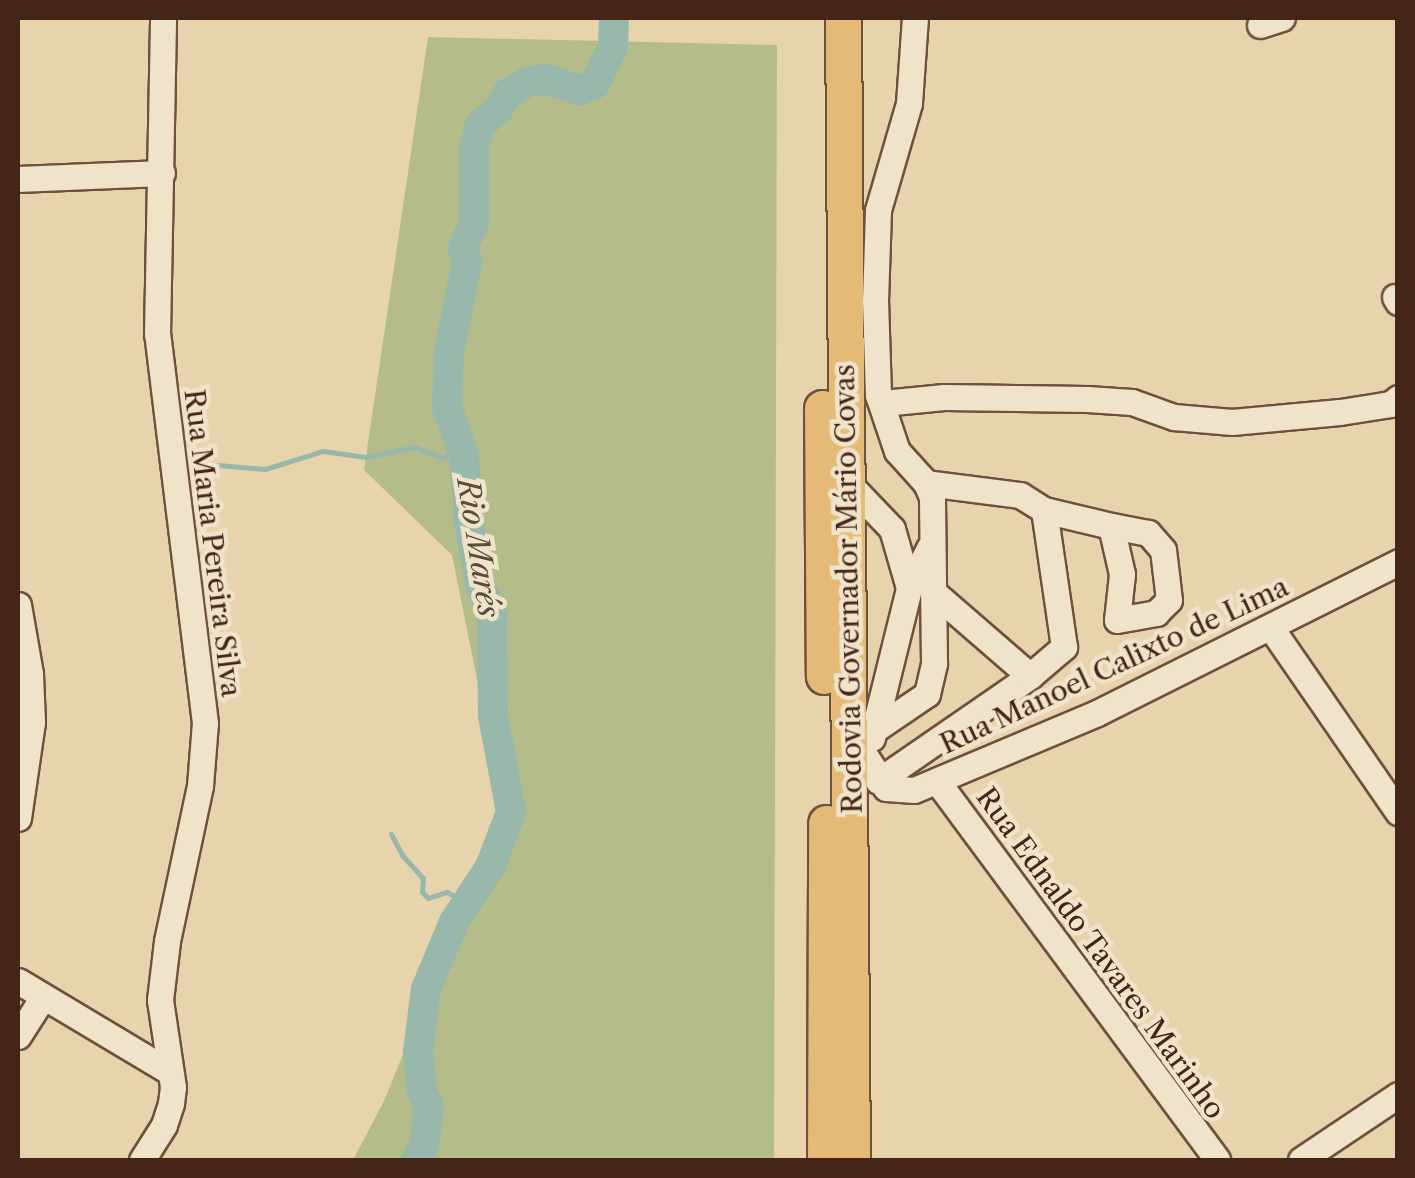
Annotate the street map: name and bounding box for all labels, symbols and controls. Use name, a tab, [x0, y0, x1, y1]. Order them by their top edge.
street label: Rodovia Governador Mário Covas	[827, 364, 869, 814]
street label: Rua Maria Pereira Silva	[177, 387, 249, 699]
water label: Rio Marés	[449, 476, 507, 620]
street label: Rua Manoel Calixto de Lima	[934, 569, 1294, 761]
street label: Rua Ednaldo Tavares Marinho	[969, 780, 1233, 1126]

